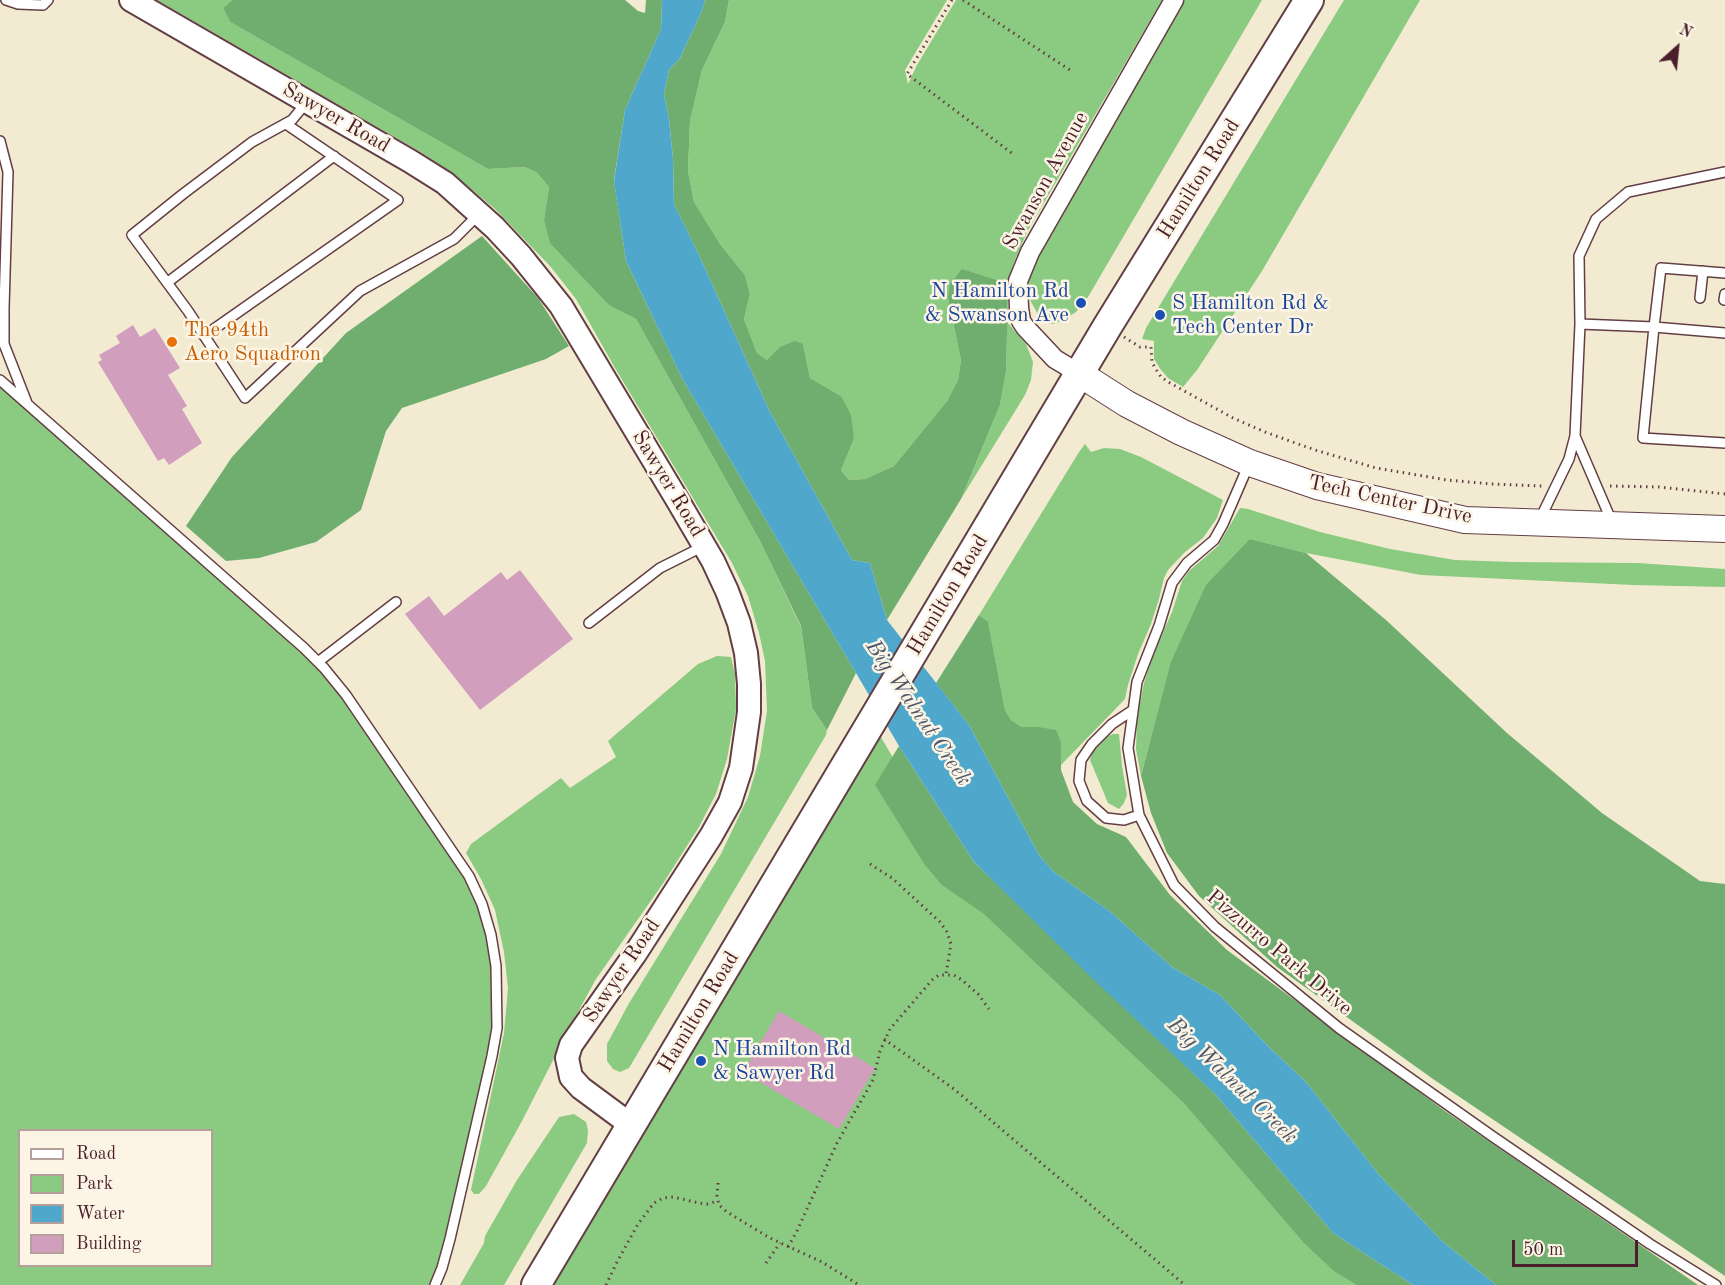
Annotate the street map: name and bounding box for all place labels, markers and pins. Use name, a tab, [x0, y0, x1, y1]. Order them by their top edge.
place label: N Hamilton Rd & Swanson Ave	[925, 278, 1069, 328]
place label: S Hamilton Rd & Tech Center Dr	[1172, 290, 1329, 340]
marker: N Hamilton Rd & Swanson Ave	[1074, 296, 1088, 310]
marker: S Hamilton Rd & Tech Center Dr	[1153, 308, 1167, 322]
place label: The 94th Aero Squadron	[184, 317, 321, 367]
marker: The 94th Aero Squadron	[165, 335, 179, 349]
place label: N Hamilton Rd & Sawyer Rd	[713, 1036, 851, 1086]
marker: N Hamilton Rd & Sawyer Rd	[694, 1054, 708, 1068]

